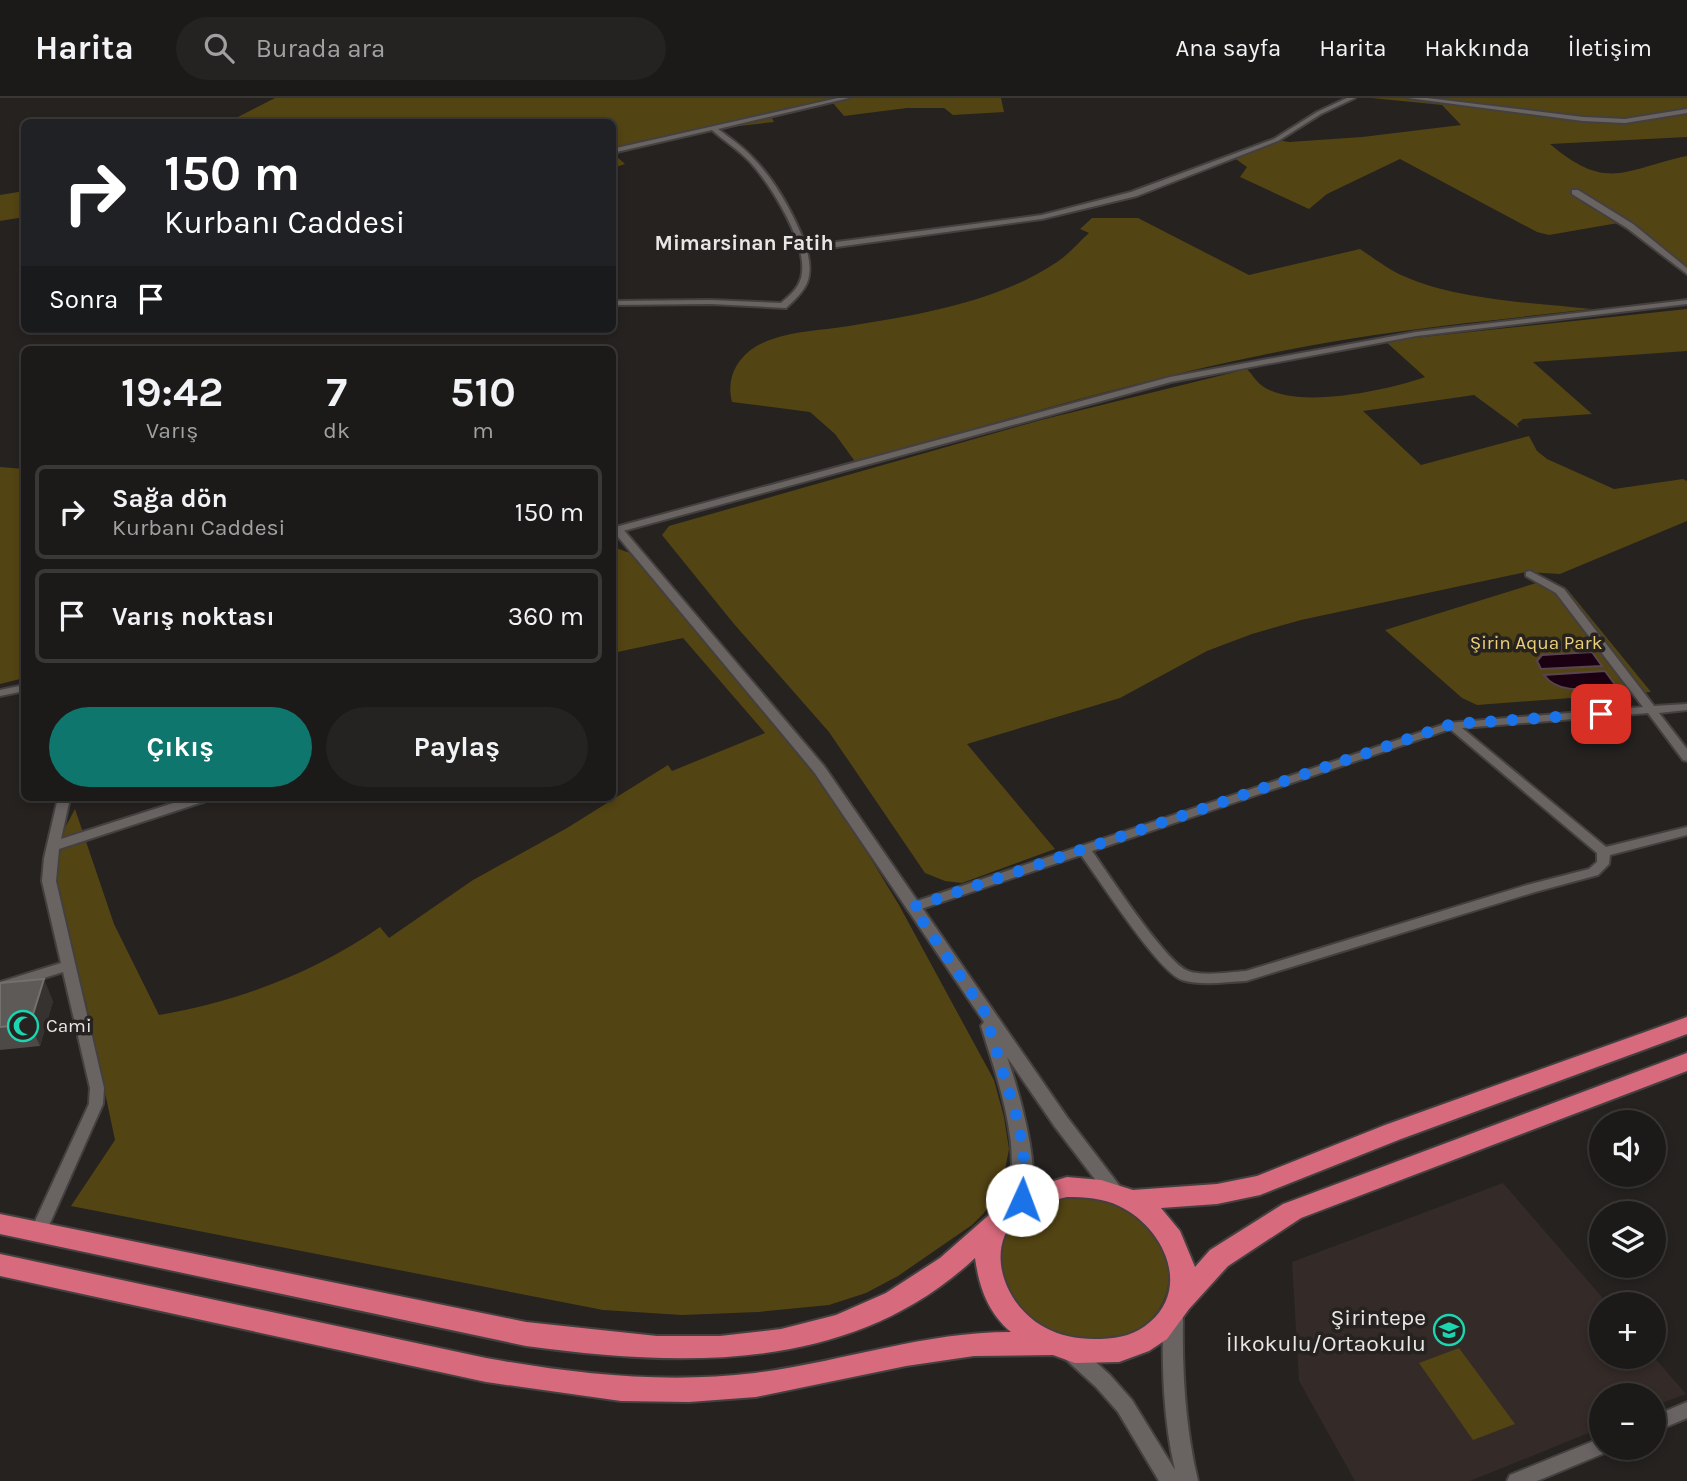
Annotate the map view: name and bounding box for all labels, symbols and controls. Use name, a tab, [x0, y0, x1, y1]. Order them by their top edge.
search box	[176, 17, 666, 80]
text: Harita	[35, 29, 134, 67]
icon: search	[200, 29, 238, 67]
text: Burada ara	[256, 33, 385, 64]
text: Ana sayfa	[1176, 34, 1281, 62]
text: Harita	[1319, 34, 1386, 62]
text: Hakkında	[1424, 34, 1530, 62]
text: İletişim	[1568, 34, 1652, 62]
text: 150 m	[164, 145, 300, 202]
icon: right	[49, 147, 140, 238]
text: Kurbanı Caddesi	[164, 204, 405, 241]
district label: Mimarsinan Fatih	[655, 231, 833, 255]
icon: arrive	[132, 280, 170, 318]
text: Sonra	[49, 284, 118, 315]
text: 19:42	[121, 367, 223, 417]
text: 7	[326, 367, 347, 417]
text: 510	[450, 367, 516, 417]
text: Varış	[146, 417, 198, 444]
text: dk	[323, 417, 350, 444]
text: m	[472, 417, 494, 444]
text: Sağa dön	[112, 483, 228, 514]
icon: right	[53, 493, 91, 531]
text: 150 m	[515, 497, 584, 528]
text: Kurbanı Caddesi	[112, 514, 285, 541]
icon: arrive	[53, 597, 91, 635]
text: Varış noktası	[112, 601, 275, 632]
text: 360 m	[508, 601, 584, 632]
park label: Şirin Aqua Park	[1470, 632, 1603, 654]
pin	[1571, 684, 1631, 744]
icon: arrive	[1582, 695, 1620, 733]
button: Çıkış	[49, 707, 312, 787]
button: Paylaş	[326, 707, 588, 787]
mosque icon: Cami	[6, 1009, 40, 1043]
place label: Cami	[46, 1015, 92, 1037]
map controls	[1589, 1110, 1666, 1460]
button: sound	[1589, 1110, 1666, 1187]
position arrow	[985, 1163, 1059, 1237]
button: layers	[1589, 1201, 1666, 1278]
button: +	[1589, 1292, 1666, 1369]
place label: Şirintepe İlkokulu/Ortaokulu	[1226, 1304, 1426, 1357]
school or university icon: Şirintepe İlkokulu/Ortaokulu	[1432, 1313, 1466, 1347]
button: −	[1589, 1383, 1666, 1460]

